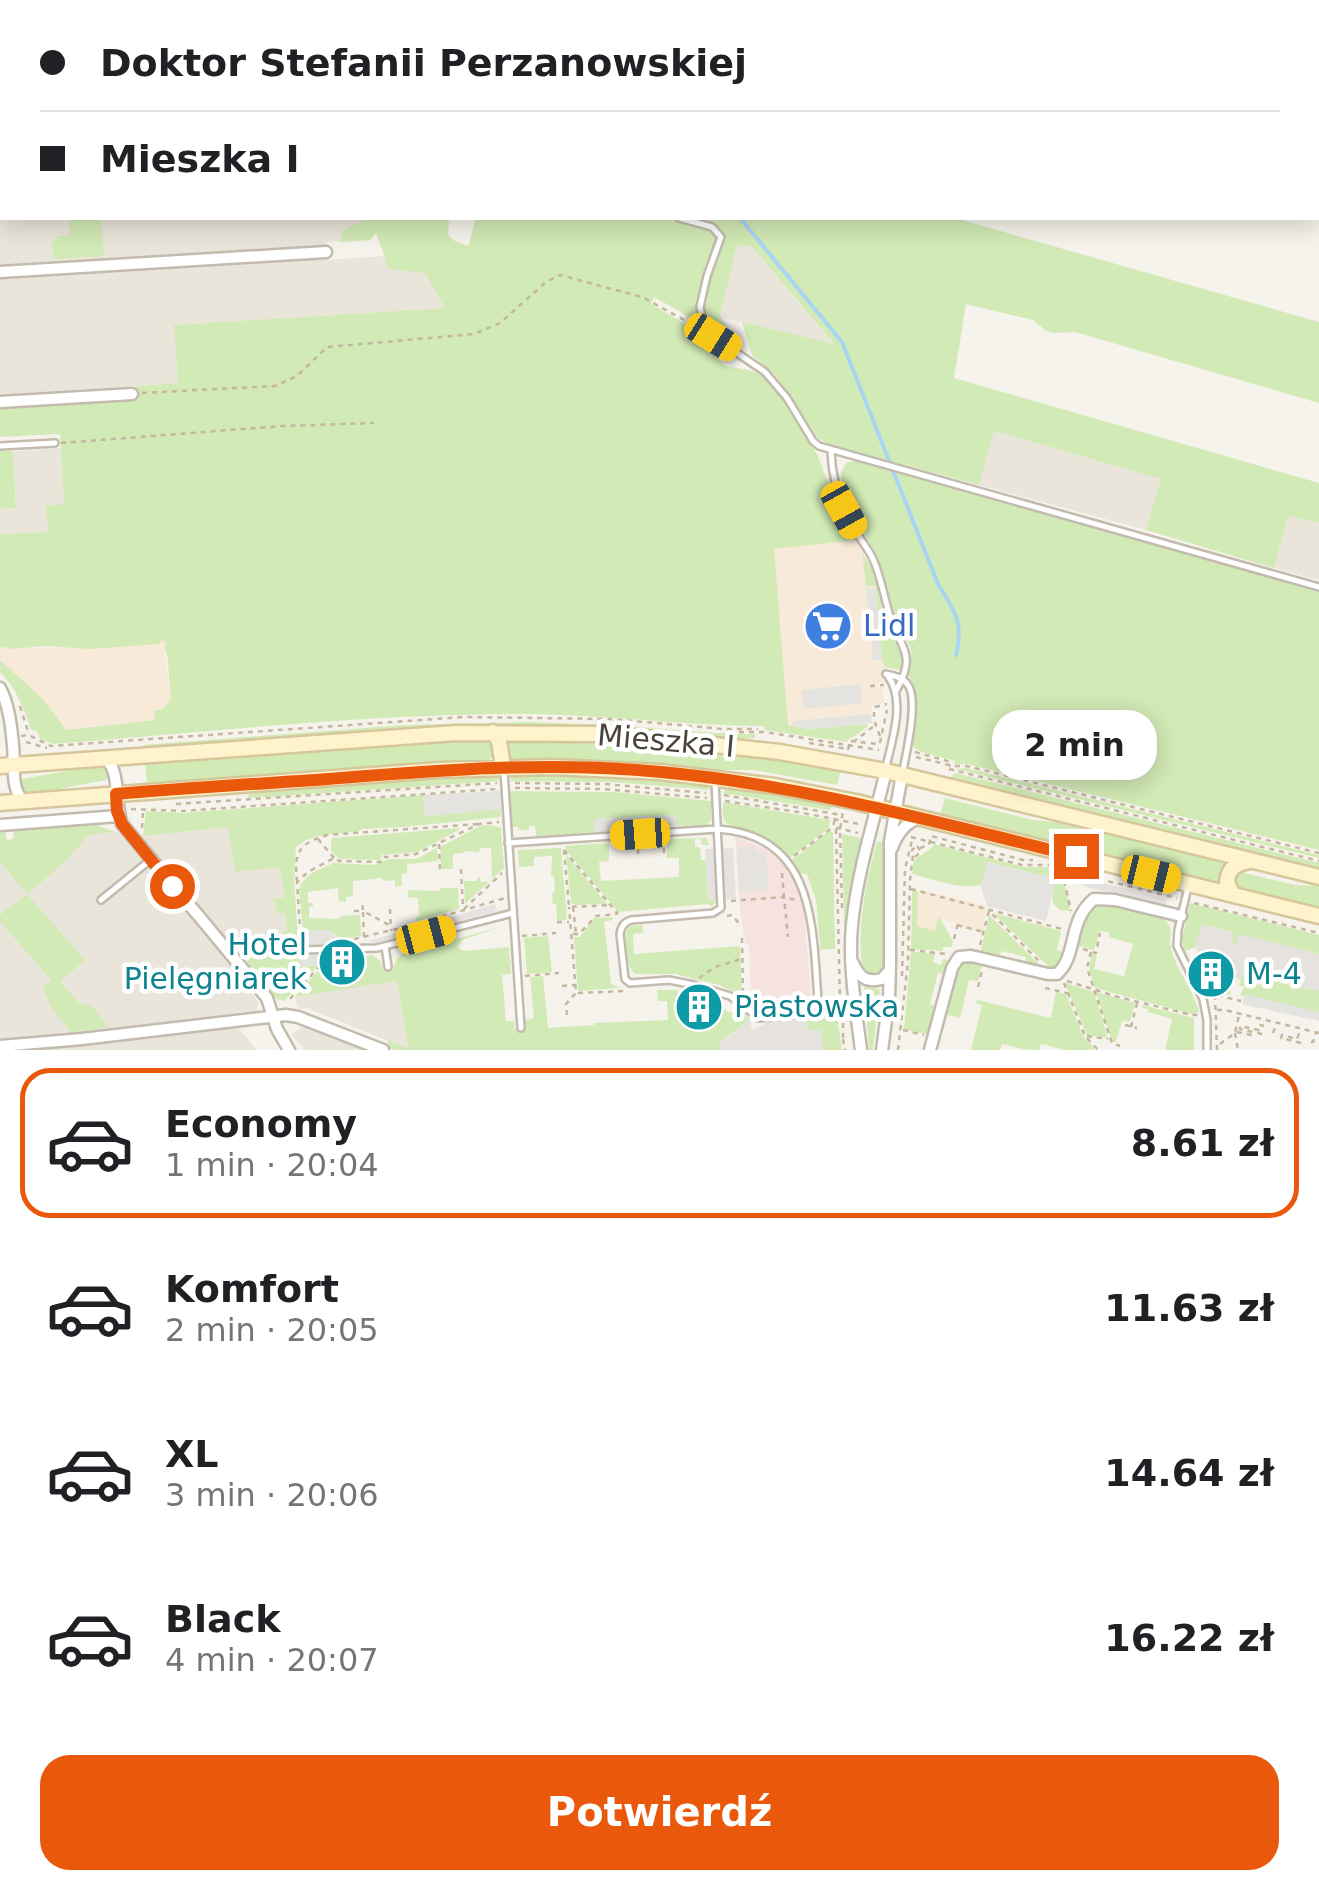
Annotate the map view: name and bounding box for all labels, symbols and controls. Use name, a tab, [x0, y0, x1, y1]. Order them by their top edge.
text: Doktor Stefanii Perzanowskiej	[100, 41, 747, 85]
text: Mieszka I	[100, 137, 300, 181]
car	[680, 308, 746, 366]
car	[816, 476, 872, 544]
supermarket icon: Lidl	[802, 600, 854, 652]
place label: Lidl	[863, 608, 915, 643]
callout: 2 min	[994, 711, 1158, 781]
street label: Mieszka I	[596, 717, 736, 764]
text: 2 min	[1024, 726, 1125, 764]
car	[609, 817, 671, 851]
route end	[1054, 834, 1099, 879]
car	[1118, 852, 1184, 896]
route start	[150, 864, 195, 909]
car	[393, 913, 459, 957]
place label: Hotel Pielęgniarek	[124, 927, 308, 996]
building icon: Hotel Pielęgniarek	[316, 936, 368, 988]
building icon: M-4	[1185, 948, 1237, 1000]
place label: M-4	[1246, 956, 1302, 991]
building icon: Piastowska	[673, 981, 725, 1033]
place label: Piastowska	[734, 989, 899, 1024]
icon: car	[45, 1098, 135, 1188]
text: Economy	[165, 1102, 357, 1146]
text: 8.61 zł	[1131, 1121, 1274, 1165]
text: 1 min · 20:04	[165, 1146, 379, 1184]
icon: car	[45, 1263, 135, 1353]
text: Komfort	[165, 1267, 339, 1311]
text: 11.63 zł	[1104, 1286, 1274, 1330]
text: 2 min · 20:05	[165, 1311, 379, 1349]
icon: car	[45, 1428, 135, 1518]
text: XL	[165, 1432, 219, 1476]
text: 14.64 zł	[1104, 1451, 1274, 1495]
text: 3 min · 20:06	[165, 1476, 379, 1514]
icon: car	[45, 1593, 135, 1683]
text: Black	[165, 1597, 280, 1641]
text: 16.22 zł	[1104, 1616, 1274, 1660]
text: 4 min · 20:07	[165, 1641, 379, 1679]
button: Potwierdź	[40, 1755, 1279, 1870]

